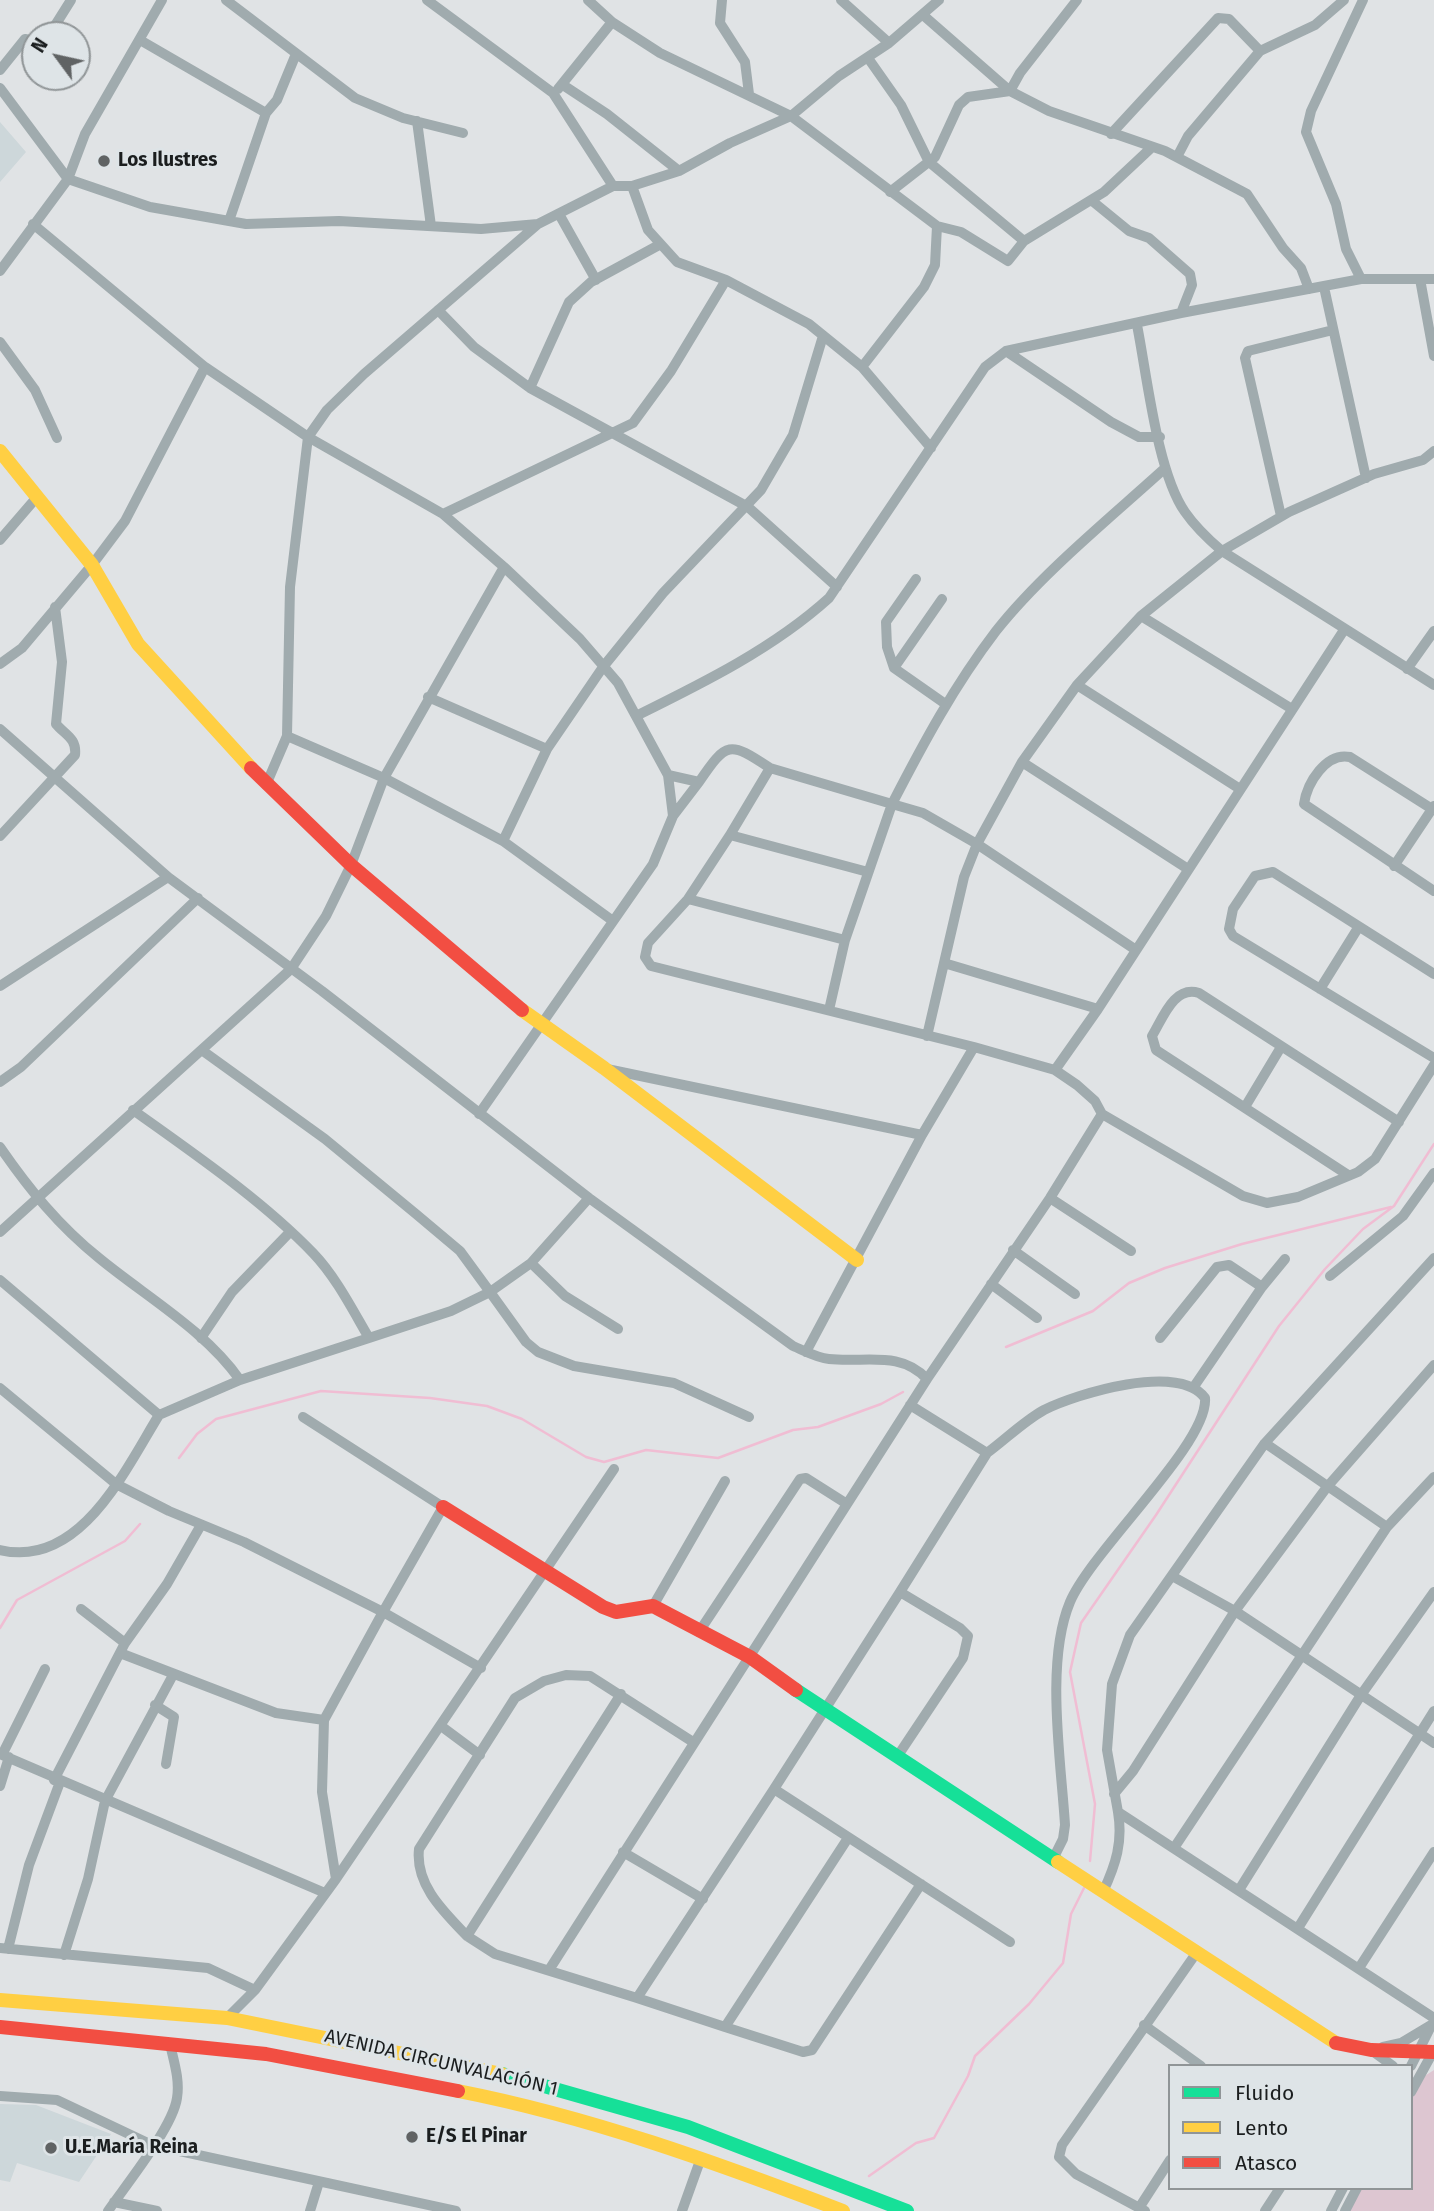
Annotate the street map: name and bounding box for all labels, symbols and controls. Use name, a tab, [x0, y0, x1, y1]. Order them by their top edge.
north arrow	[21, 21, 91, 91]
text: N	[27, 34, 53, 57]
place label: Los Ilustres	[118, 150, 217, 172]
marker: Los Ilustres	[96, 153, 112, 169]
street label: AVENIDA CIRCUNVALACIÓN 1	[322, 2025, 560, 2101]
legend	[1168, 2064, 1413, 2190]
text: Fluido	[1235, 2080, 1294, 2106]
text: Lento	[1235, 2115, 1288, 2141]
place label: E/S El Pinar	[426, 2126, 527, 2148]
marker: E/S El Pinar	[404, 2129, 420, 2145]
place label: U.E.María Reina	[65, 2137, 198, 2159]
marker: U.E.María Reina	[43, 2140, 59, 2156]
text: Atasco	[1235, 2150, 1297, 2176]

